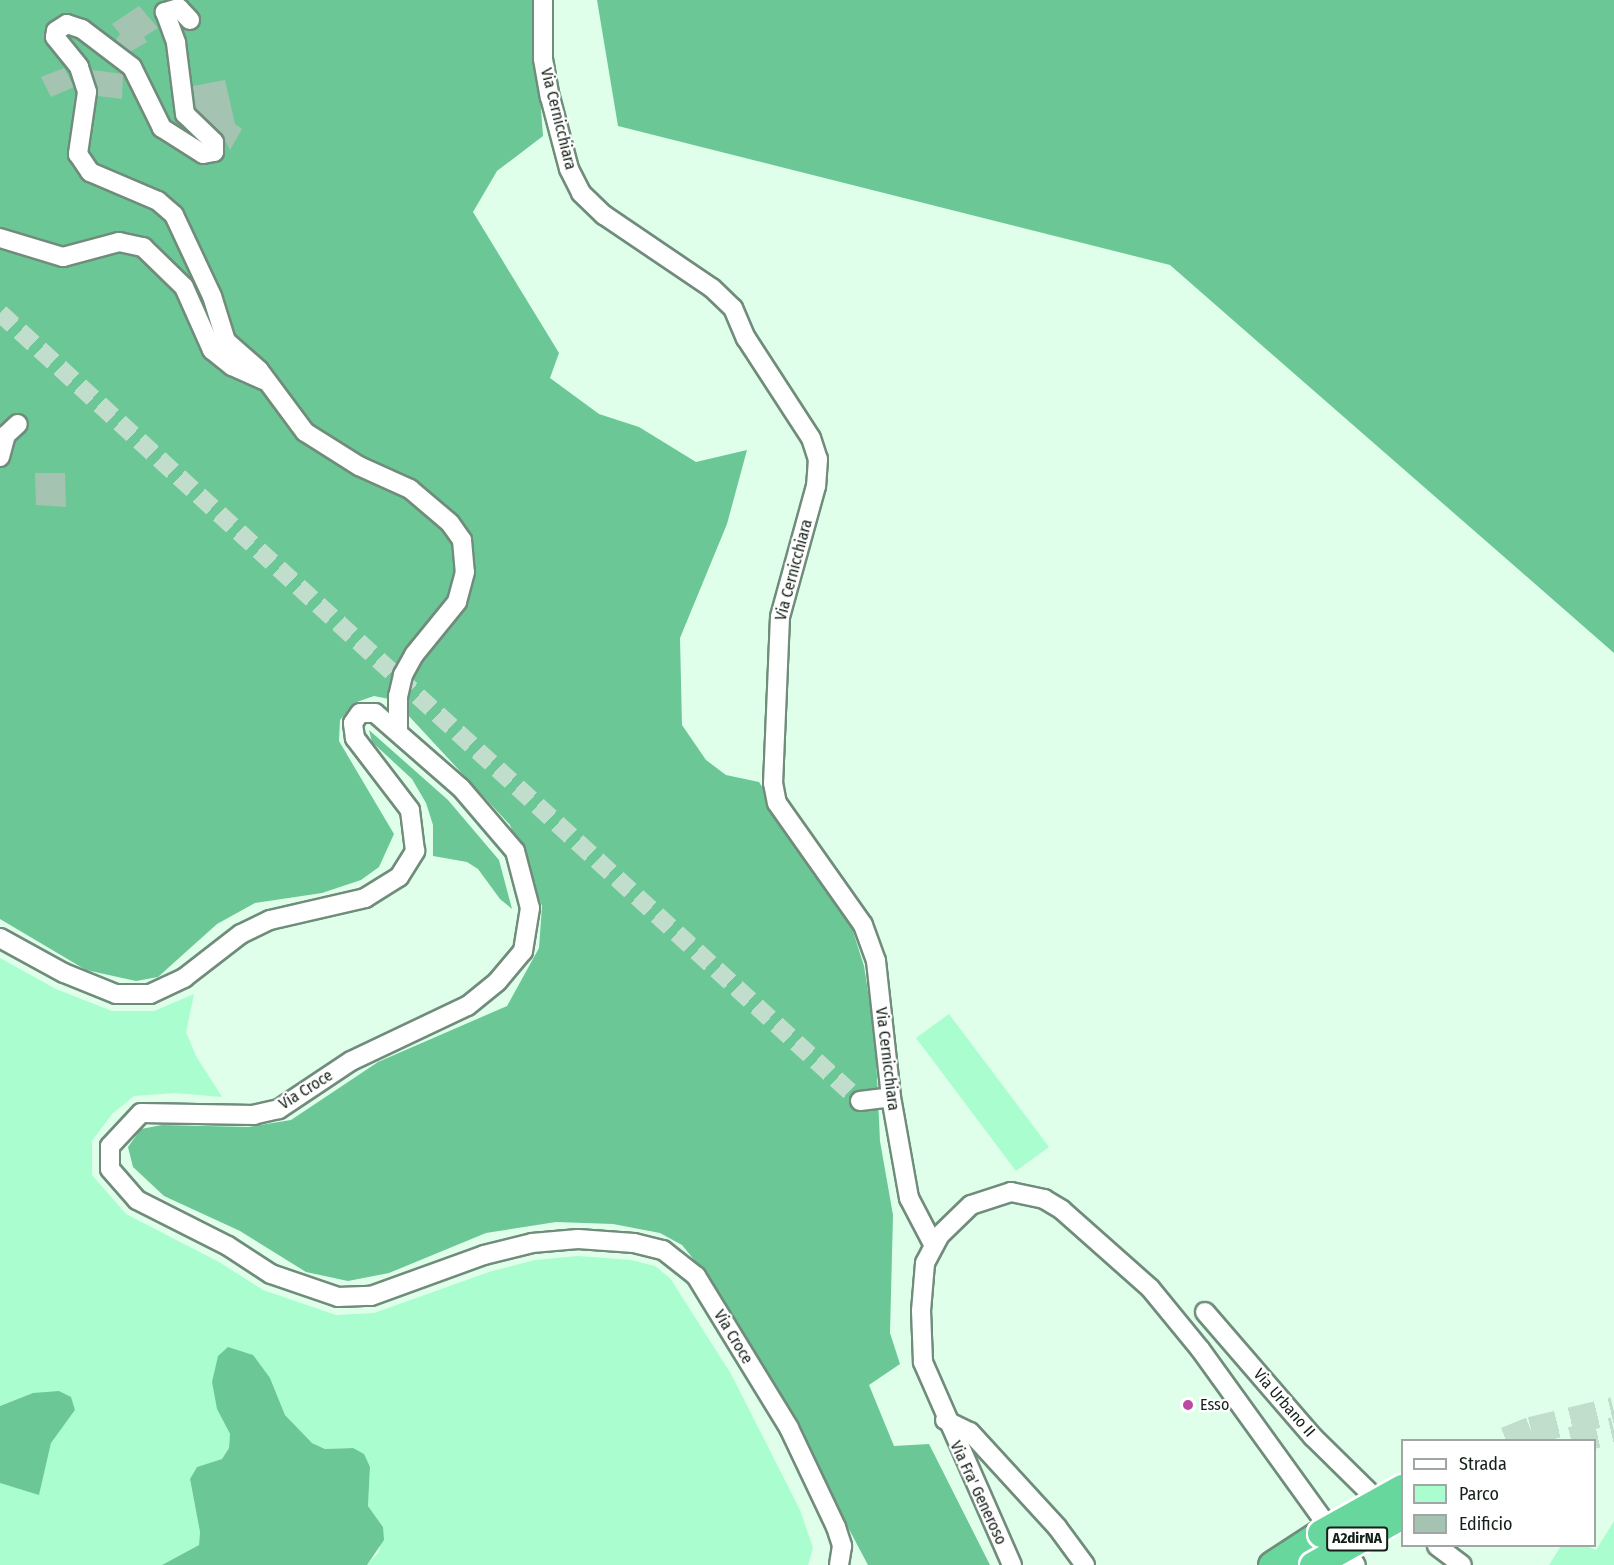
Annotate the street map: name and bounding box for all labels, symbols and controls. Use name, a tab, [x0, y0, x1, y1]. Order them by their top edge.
street label: Via Cernicchiara	[536, 66, 580, 172]
street label: Via Cernicchiara	[771, 517, 817, 623]
street label: Via Cernicchiara	[871, 1006, 903, 1112]
street label: Via Croce	[276, 1066, 336, 1114]
street label: Via Croce	[709, 1306, 757, 1368]
street label: Via Urbano II	[1249, 1365, 1319, 1441]
place label: Esso	[1200, 1395, 1229, 1415]
marker: Esso	[1181, 1398, 1195, 1412]
street label: Via Fra' Generoso	[946, 1438, 1010, 1548]
legend	[1401, 1439, 1596, 1547]
text: Strada	[1459, 1453, 1507, 1475]
text: Parco	[1459, 1483, 1499, 1505]
text: Edificio	[1459, 1513, 1512, 1535]
road number: A2dirNA	[1326, 1527, 1388, 1551]

